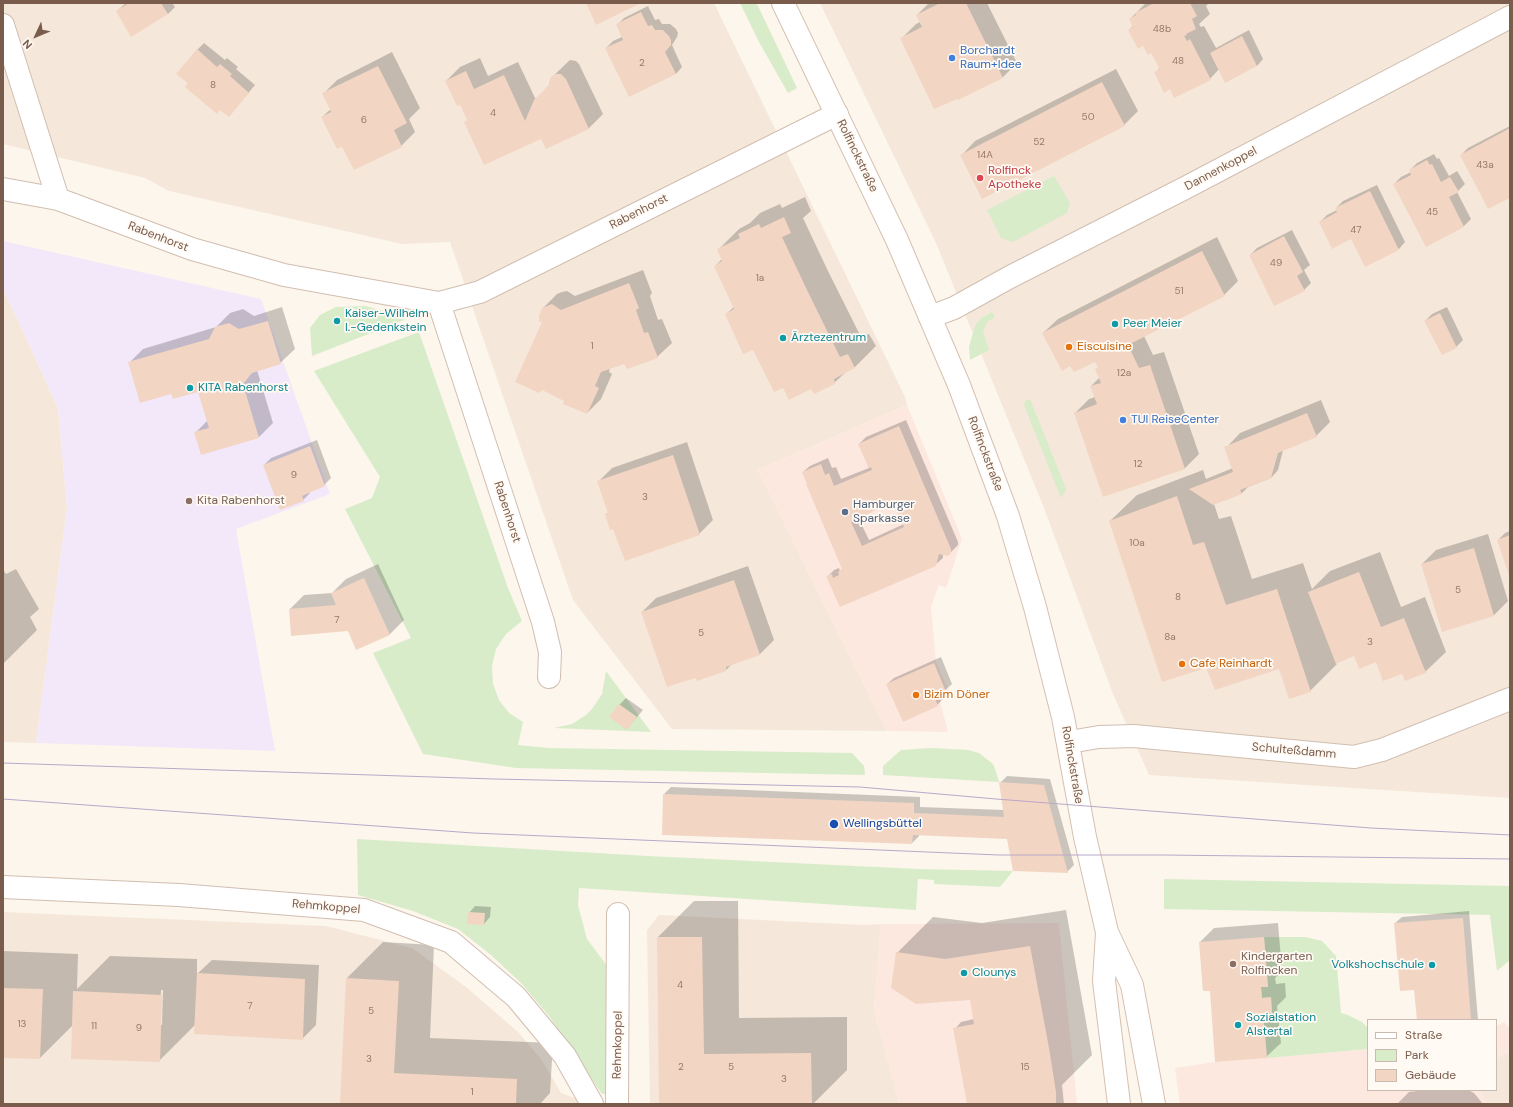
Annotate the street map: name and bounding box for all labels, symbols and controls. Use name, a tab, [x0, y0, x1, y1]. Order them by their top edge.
north arrow	[16, 16, 56, 56]
house number: 48b	[1153, 23, 1171, 35]
text: N	[20, 37, 35, 52]
place label: Borchardt Raum+Idee	[960, 44, 1022, 72]
marker: Borchardt Raum+Idee	[947, 53, 957, 63]
house number: 48	[1172, 55, 1184, 67]
house number: 2	[639, 57, 645, 69]
house number: 8	[210, 79, 216, 91]
house number: 4	[490, 107, 496, 119]
house number: 50	[1082, 111, 1094, 123]
house number: 6	[361, 114, 367, 126]
street label: Rolfinckstraße	[833, 117, 881, 195]
house number: 52	[1033, 136, 1045, 148]
street label: Dannenkoppel	[1183, 144, 1259, 194]
house number: 14A	[977, 149, 993, 161]
house number: 43a	[1476, 159, 1494, 171]
place label: Rolfinck Apotheke	[988, 164, 1041, 192]
marker: Rolfinck Apotheke	[975, 173, 985, 183]
street label: Rabenhorst	[607, 191, 671, 233]
house number: 45	[1426, 206, 1438, 218]
street label: Rabenhorst	[126, 219, 190, 255]
house number: 47	[1350, 224, 1362, 236]
house number: 49	[1270, 257, 1282, 269]
house number: 1a	[756, 272, 764, 284]
house number: 51	[1174, 285, 1184, 297]
place label: Kaiser-Wilhelm I.-Gedenkstein	[345, 307, 429, 335]
marker: Kaiser-Wilhelm I.-Gedenkstein	[332, 316, 342, 326]
place label: Peer Meier	[1123, 317, 1182, 331]
marker: Peer Meier	[1110, 319, 1120, 329]
place label: Ärztezentrum	[791, 331, 866, 345]
marker: Ärztezentrum	[778, 333, 788, 343]
house number: 1	[590, 340, 594, 352]
place label: Eiscuisine	[1077, 340, 1132, 354]
marker: Eiscuisine	[1064, 342, 1074, 352]
house number: 12a	[1117, 367, 1131, 379]
place label: KITA Rabenhorst	[198, 381, 288, 395]
marker: KITA Rabenhorst	[185, 383, 195, 393]
place label: TUI ReiseCenter	[1131, 413, 1219, 427]
street label: Rolfinckstraße	[964, 415, 1006, 493]
marker: TUI ReiseCenter	[1118, 415, 1128, 425]
house number: 12	[1134, 458, 1142, 470]
house number: 9	[291, 469, 297, 481]
street label: Rabenhorst	[490, 480, 524, 544]
house number: 3	[642, 491, 648, 503]
place label: Kita Rabenhorst	[197, 494, 285, 508]
marker: Kita Rabenhorst	[184, 496, 194, 506]
place label: Hamburger Sparkasse	[853, 498, 915, 526]
marker: Hamburger Sparkasse	[840, 507, 850, 517]
house number: 10a	[1129, 537, 1145, 549]
house number: 5	[1455, 584, 1461, 596]
house number: 8	[1175, 591, 1181, 603]
house number: 7	[334, 614, 340, 626]
house number: 5	[698, 627, 704, 639]
house number: 8a	[1164, 631, 1176, 643]
house number: 3	[1367, 636, 1373, 648]
place label: Cafe Reinhardt	[1190, 657, 1272, 671]
marker: Cafe Reinhardt	[1177, 659, 1187, 669]
place label: Bizim Döner	[924, 688, 990, 702]
marker: Bizim Döner	[911, 690, 921, 700]
street label: Rolfinckstraße	[1058, 725, 1086, 805]
street label: Schulteßdamm	[1251, 740, 1337, 762]
place label: Wellingsbüttel	[843, 817, 922, 831]
marker: Wellingsbüttel	[828, 818, 840, 830]
street label: Rehmkoppel	[291, 897, 361, 917]
place label: Kindergarten Rolfincken	[1241, 950, 1312, 978]
place label: Volkshochschule	[1331, 958, 1424, 972]
marker: Kindergarten Rolfincken	[1228, 959, 1238, 969]
marker: Volkshochschule	[1427, 960, 1437, 970]
place label: Clounys	[972, 966, 1016, 980]
marker: Clounys	[959, 968, 969, 978]
house number: 4	[677, 979, 683, 991]
house number: 7	[247, 1000, 253, 1012]
house number: 5	[368, 1005, 374, 1017]
street label: Rehmkoppel	[610, 1011, 626, 1079]
place label: Sozialstation Alstertal	[1246, 1011, 1316, 1039]
house number: 13	[17, 1018, 27, 1030]
legend	[1367, 1019, 1497, 1091]
house number: 11	[91, 1020, 97, 1032]
marker: Sozialstation Alstertal	[1233, 1020, 1243, 1030]
house number: 9	[136, 1022, 142, 1034]
text: Straße	[1405, 1027, 1442, 1043]
text: Park	[1405, 1047, 1429, 1063]
house number: 3	[366, 1053, 372, 1065]
house number: 2	[678, 1061, 684, 1073]
house number: 5	[728, 1061, 734, 1073]
house number: 15	[1020, 1061, 1030, 1073]
text: Gebäude	[1405, 1067, 1456, 1083]
house number: 3	[781, 1073, 787, 1085]
house number: 1	[470, 1086, 474, 1098]

